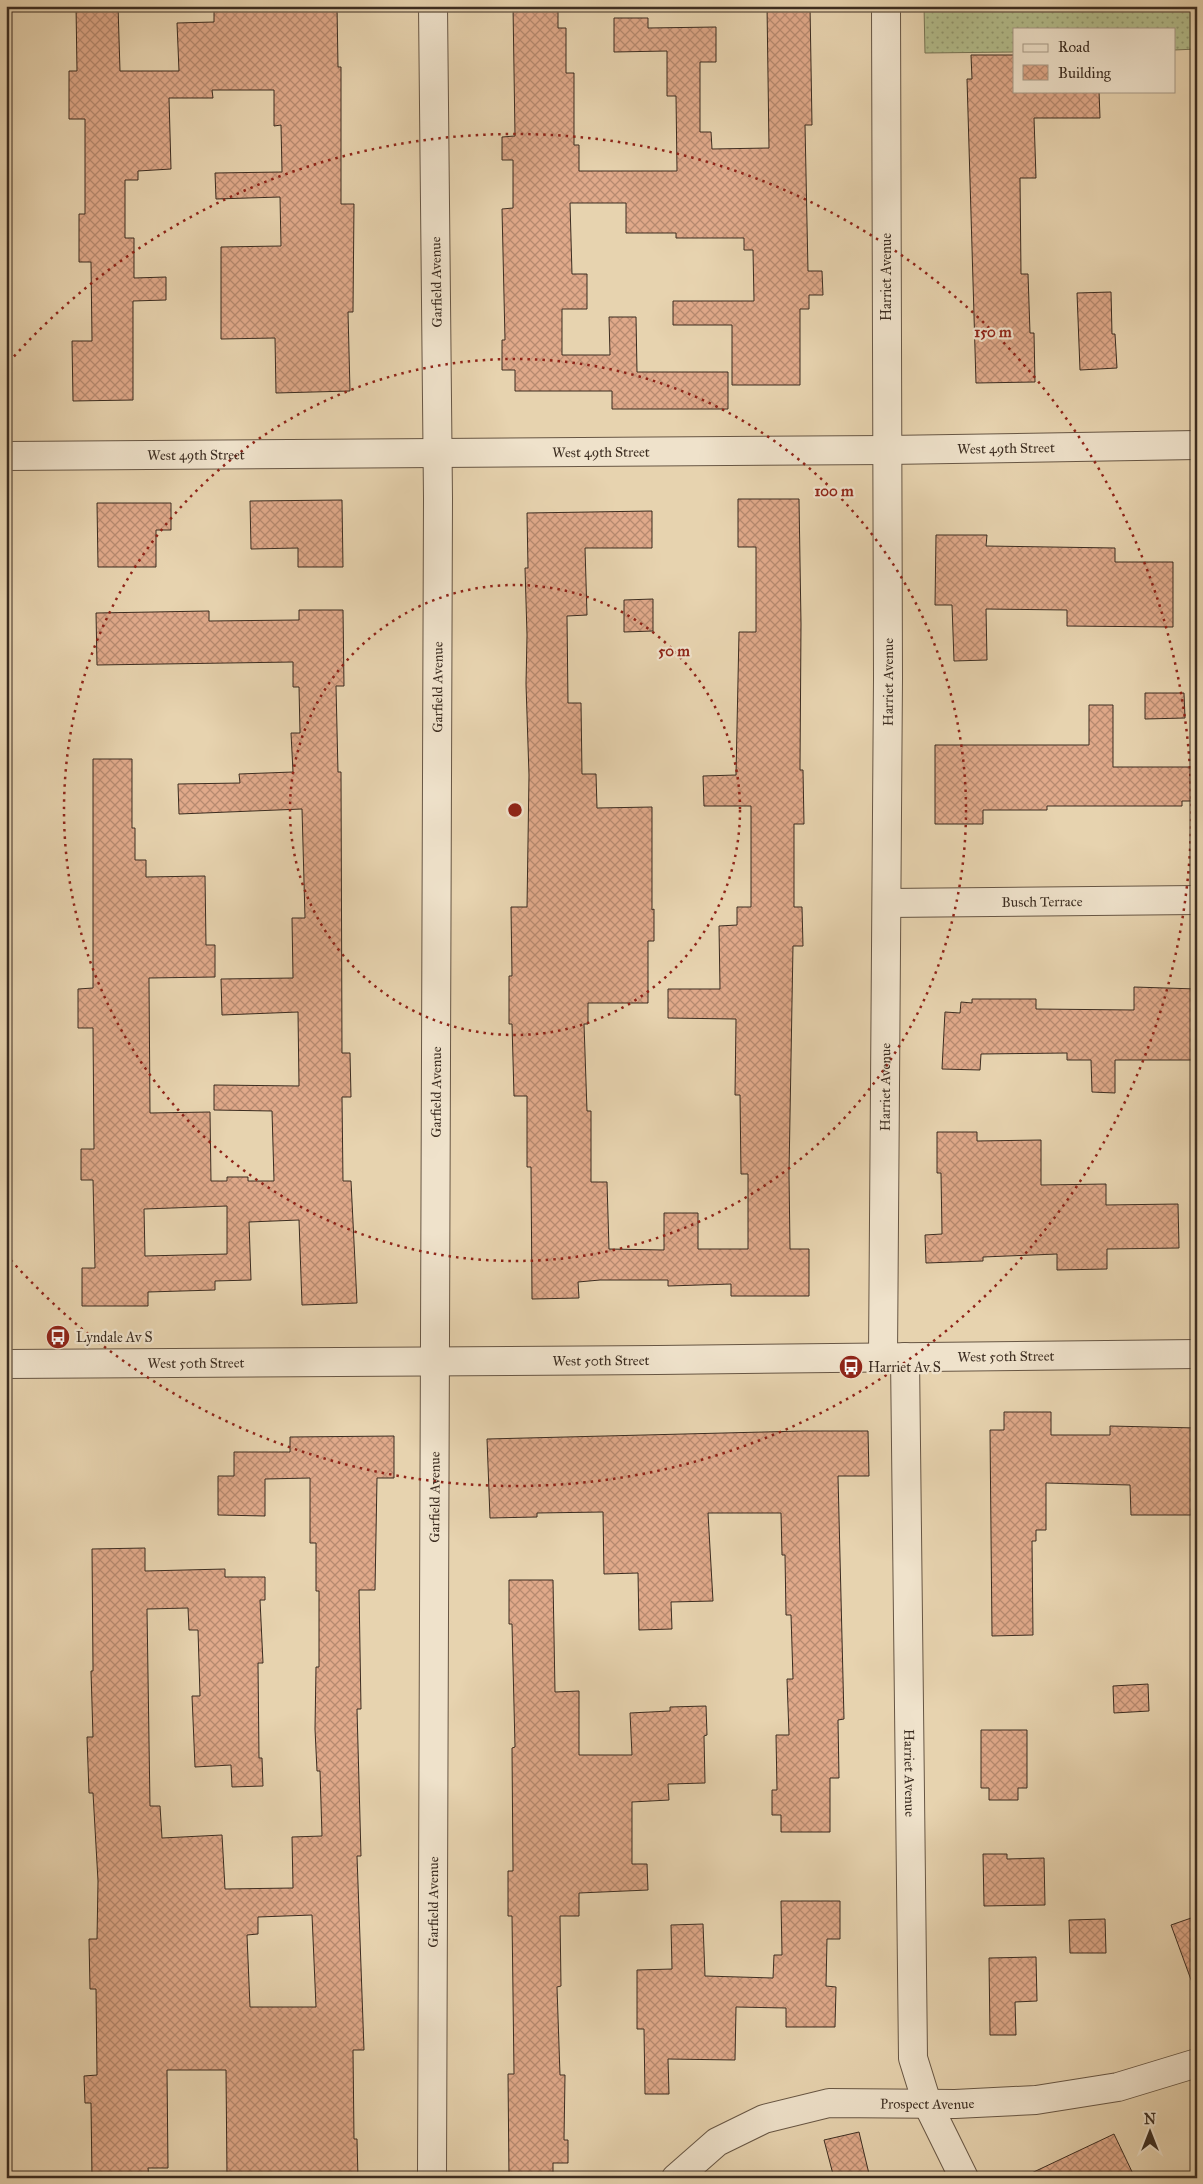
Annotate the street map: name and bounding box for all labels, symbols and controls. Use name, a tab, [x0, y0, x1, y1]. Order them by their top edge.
legend	[1013, 28, 1176, 92]
text: Road	[1058, 38, 1090, 56]
text: Building	[1058, 64, 1112, 82]
street label: Harriet Avenue	[878, 233, 895, 321]
street label: Garfield Avenue	[427, 236, 446, 328]
text: 150 m	[974, 323, 1012, 341]
street label: West 49th Street	[957, 439, 1055, 458]
street label: West 49th Street	[552, 444, 650, 461]
street label: West 49th Street	[147, 446, 245, 464]
text: 100 m	[814, 482, 854, 500]
street label: Harriet Avenue	[880, 638, 897, 726]
street label: Garfield Avenue	[429, 641, 446, 733]
text: 50 m	[658, 642, 690, 660]
centre of rings	[506, 801, 524, 819]
street label: Busch Terrace	[1001, 893, 1083, 911]
street label: Harriet Avenue	[877, 1043, 894, 1131]
street label: Garfield Avenue	[428, 1046, 445, 1138]
bus stop icon: Lyndale Av S	[45, 1324, 71, 1350]
place label: Lyndale Av S	[76, 1329, 153, 1346]
street label: West 50th Street	[957, 1348, 1055, 1366]
street label: West 50th Street	[552, 1352, 650, 1370]
bus stop icon: Harriet Av S	[838, 1354, 864, 1380]
street label: West 50th Street	[147, 1355, 245, 1372]
place label: Harriet Av S	[868, 1359, 941, 1376]
street label: Garfield Avenue	[426, 1451, 444, 1543]
street label: Harriet Avenue	[900, 1729, 918, 1817]
street label: Garfield Avenue	[425, 1856, 442, 1948]
street label: Prospect Avenue	[880, 2095, 975, 2113]
north arrow	[1126, 2106, 1176, 2156]
text: N	[1144, 2111, 1156, 2128]

